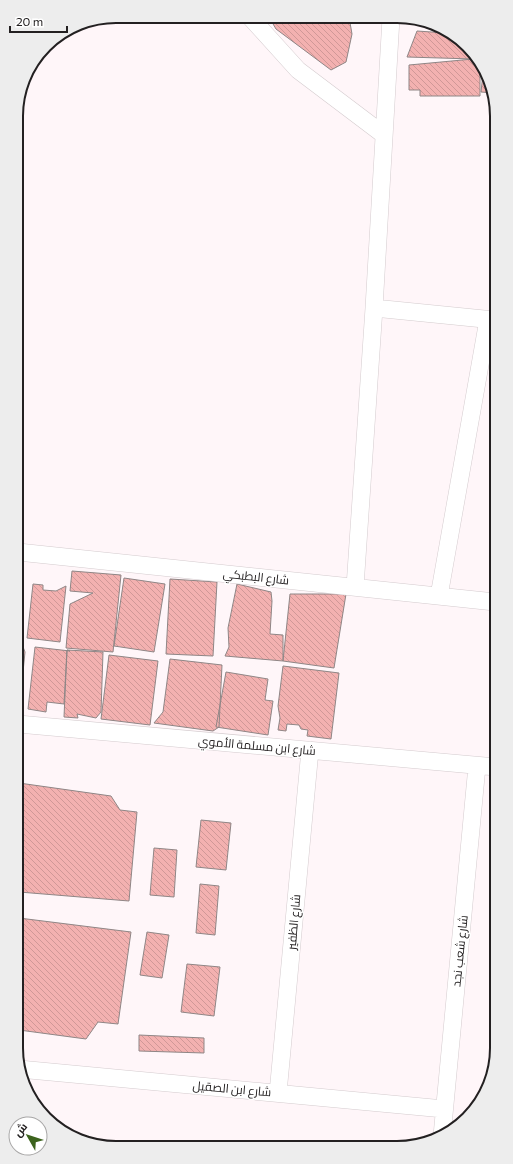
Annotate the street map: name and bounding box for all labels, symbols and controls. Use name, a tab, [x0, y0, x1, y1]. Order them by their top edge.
scale bar	[10, 8, 67, 34]
text: 20 m	[16, 14, 43, 28]
street label: شارع البطبكي	[222, 566, 290, 590]
street label: شارع ابن مسلمة الأموي	[197, 733, 317, 761]
street label: شارع الظفير	[284, 893, 304, 952]
street label: شارع شعب نجد	[448, 914, 472, 988]
street label: شارع ابن الصقيل	[192, 1078, 272, 1100]
north arrow	[8, 1116, 48, 1156]
text: ش	[10, 1120, 30, 1140]

